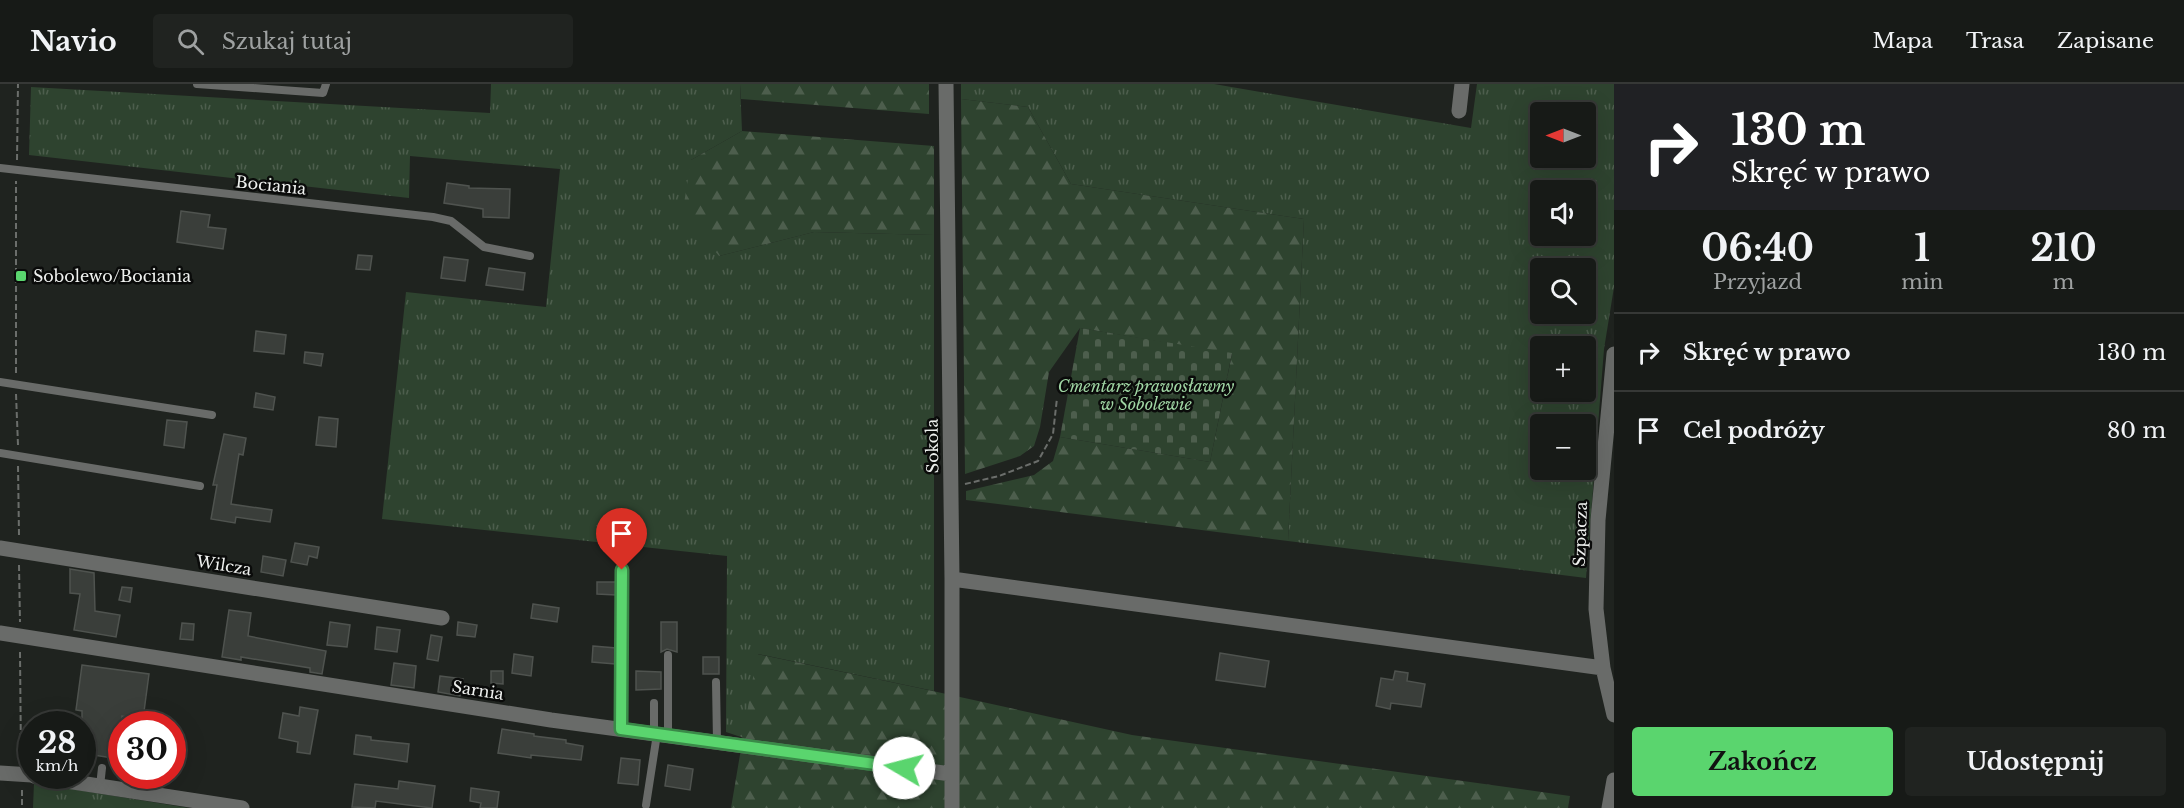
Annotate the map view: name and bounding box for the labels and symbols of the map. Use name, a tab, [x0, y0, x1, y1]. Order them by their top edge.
north arrow	[1530, 102, 1596, 168]
street label: Bociania	[235, 171, 307, 199]
place label: Sobolewo/Bociania	[33, 266, 191, 286]
marker: Sobolewo/Bociania	[14, 269, 28, 283]
park label: Cmentarz prawosławny w Sobolewie	[1058, 376, 1235, 414]
street label: Sokola	[922, 418, 942, 473]
street label: Szpacza	[1569, 501, 1591, 567]
pin	[596, 508, 647, 570]
street label: Wilcza	[194, 551, 253, 579]
street label: Sarnia	[451, 676, 505, 704]
speed limit sign: 30	[108, 711, 186, 789]
position arrow	[872, 736, 936, 800]

